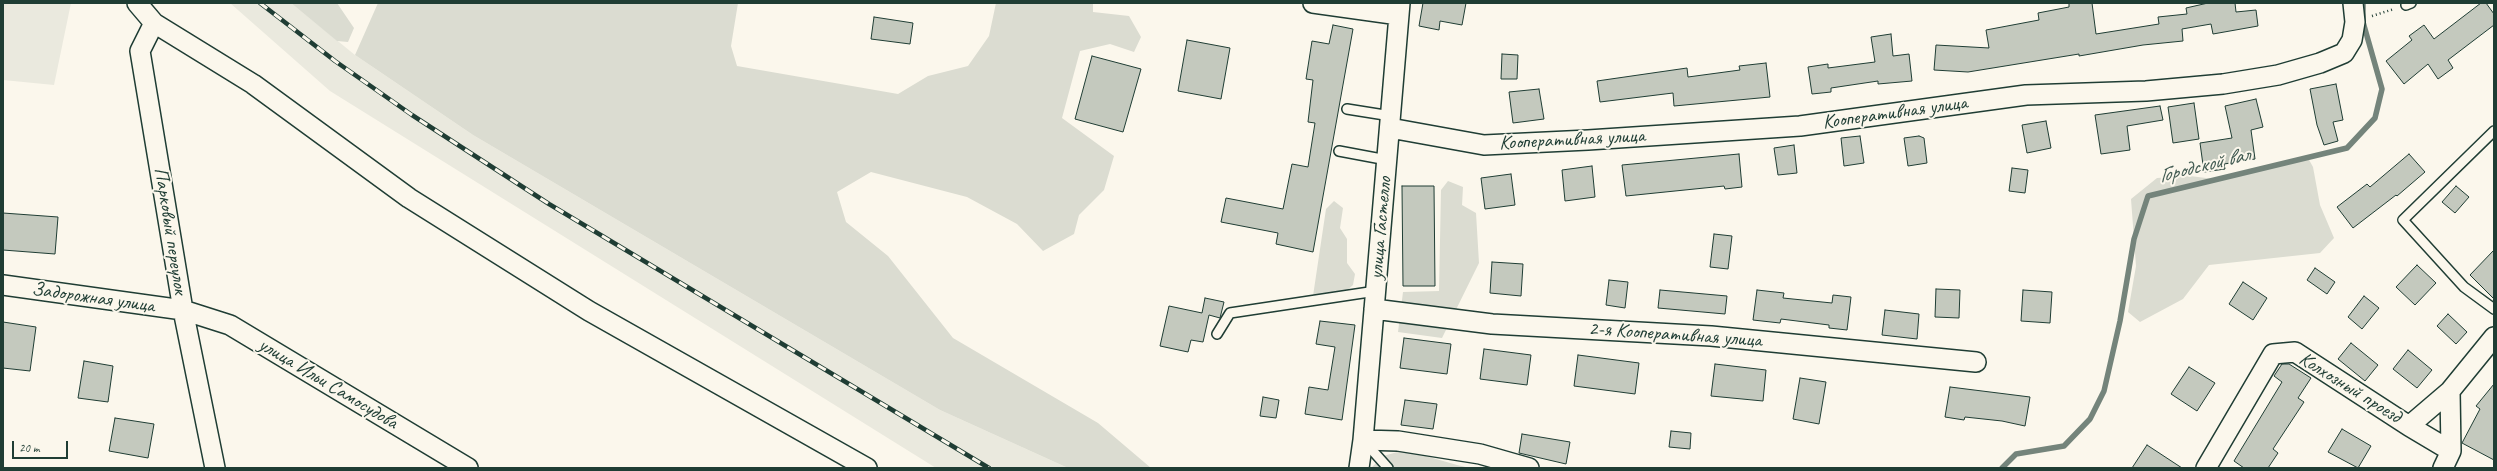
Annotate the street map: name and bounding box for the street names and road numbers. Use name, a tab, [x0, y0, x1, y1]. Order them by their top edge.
street label: Кооперативная улица	[1821, 91, 1969, 135]
street label: Кооперативная улица	[1499, 124, 1645, 156]
street label: Парковый переулок	[148, 166, 192, 296]
street label: улица Гастелло	[1365, 176, 1397, 280]
street label: Задорожная улица	[30, 277, 156, 319]
street label: 2-я Кооперативная улица	[1588, 317, 1762, 353]
street label: улица Ильи Самосудова	[254, 333, 402, 435]
street label: Колхозный проезд	[2295, 347, 2405, 429]

